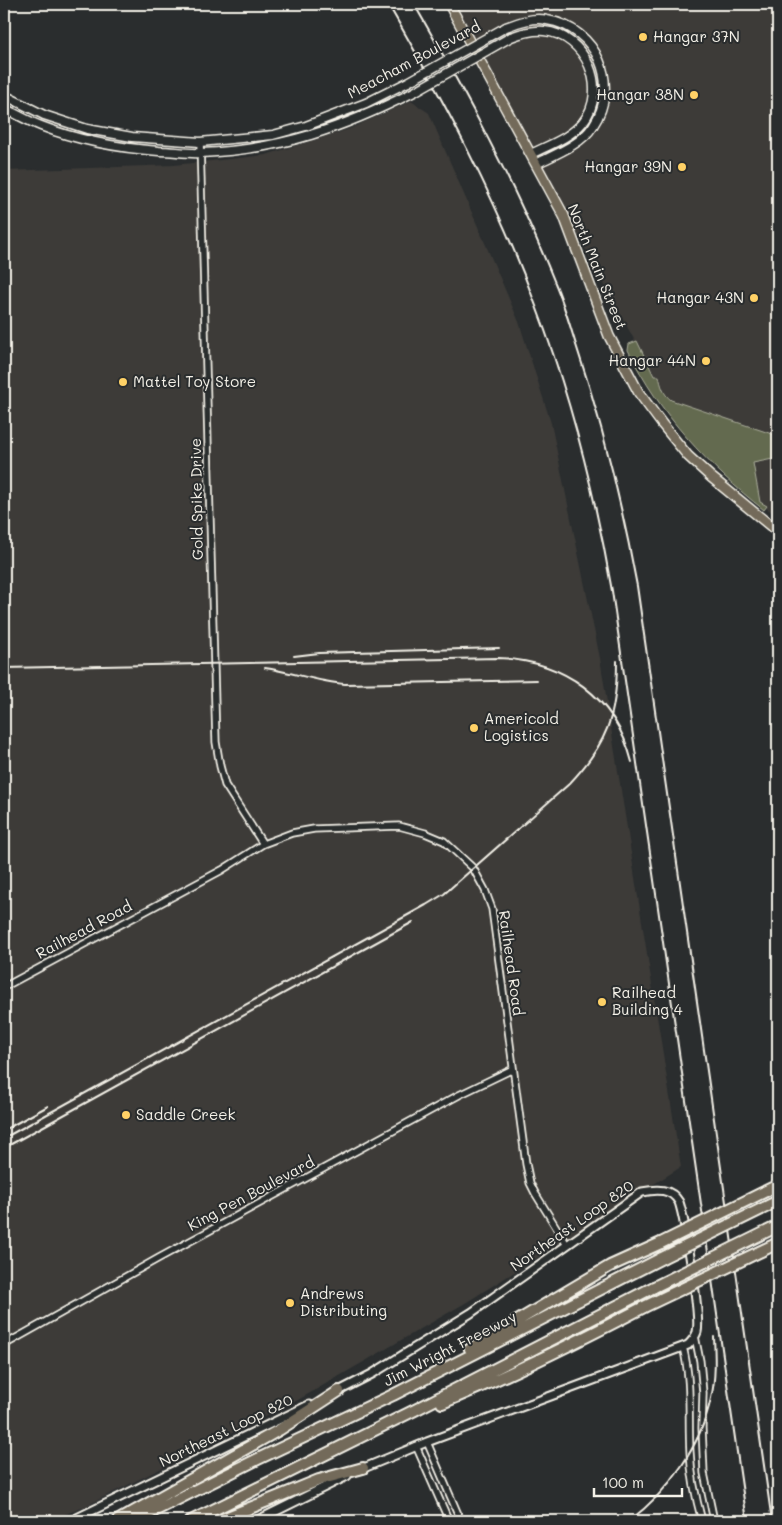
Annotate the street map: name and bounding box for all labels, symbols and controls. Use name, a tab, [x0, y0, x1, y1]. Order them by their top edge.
street label: Meacham Boulevard	[344, 16, 483, 103]
place label: Hangar 37N	[653, 26, 740, 46]
marker: Hangar 37N	[637, 31, 649, 43]
place label: Hangar 38N	[596, 84, 684, 104]
marker: Hangar 38N	[688, 89, 700, 101]
place label: Hangar 39N	[585, 156, 672, 176]
marker: Hangar 39N	[676, 161, 688, 173]
street label: North Main Street	[564, 201, 632, 333]
place label: Hangar 43N	[657, 287, 744, 307]
marker: Hangar 43N	[748, 292, 760, 304]
place label: Hangar 44N	[609, 350, 696, 370]
marker: Hangar 44N	[700, 355, 712, 367]
place label: Mattel Toy Store	[133, 371, 256, 391]
marker: Mattel Toy Store	[117, 376, 129, 388]
street label: Gold Spike Drive	[185, 438, 207, 560]
place label: Americold Logistics	[484, 708, 559, 745]
marker: Americold Logistics	[468, 722, 480, 734]
street label: Railhead Road	[32, 895, 135, 963]
street label: Railhead Road	[495, 909, 529, 1017]
place label: Railhead Building 4	[612, 982, 683, 1019]
marker: Railhead Building 4	[596, 996, 608, 1008]
place label: Saddle Creek	[136, 1104, 235, 1124]
marker: Saddle Creek	[120, 1109, 132, 1121]
street label: King Pen Boulevard	[184, 1151, 317, 1235]
street label: Northeast Loop 820	[506, 1175, 637, 1275]
place label: Andrews Distributing	[300, 1283, 387, 1320]
marker: Andrews Distributing	[284, 1297, 296, 1309]
street label: Jim Wright Freeway	[380, 1306, 520, 1390]
street label: Northeast Loop 820	[155, 1389, 296, 1471]
scale bar	[594, 1465, 682, 1497]
text: 100 m	[602, 1472, 644, 1492]

